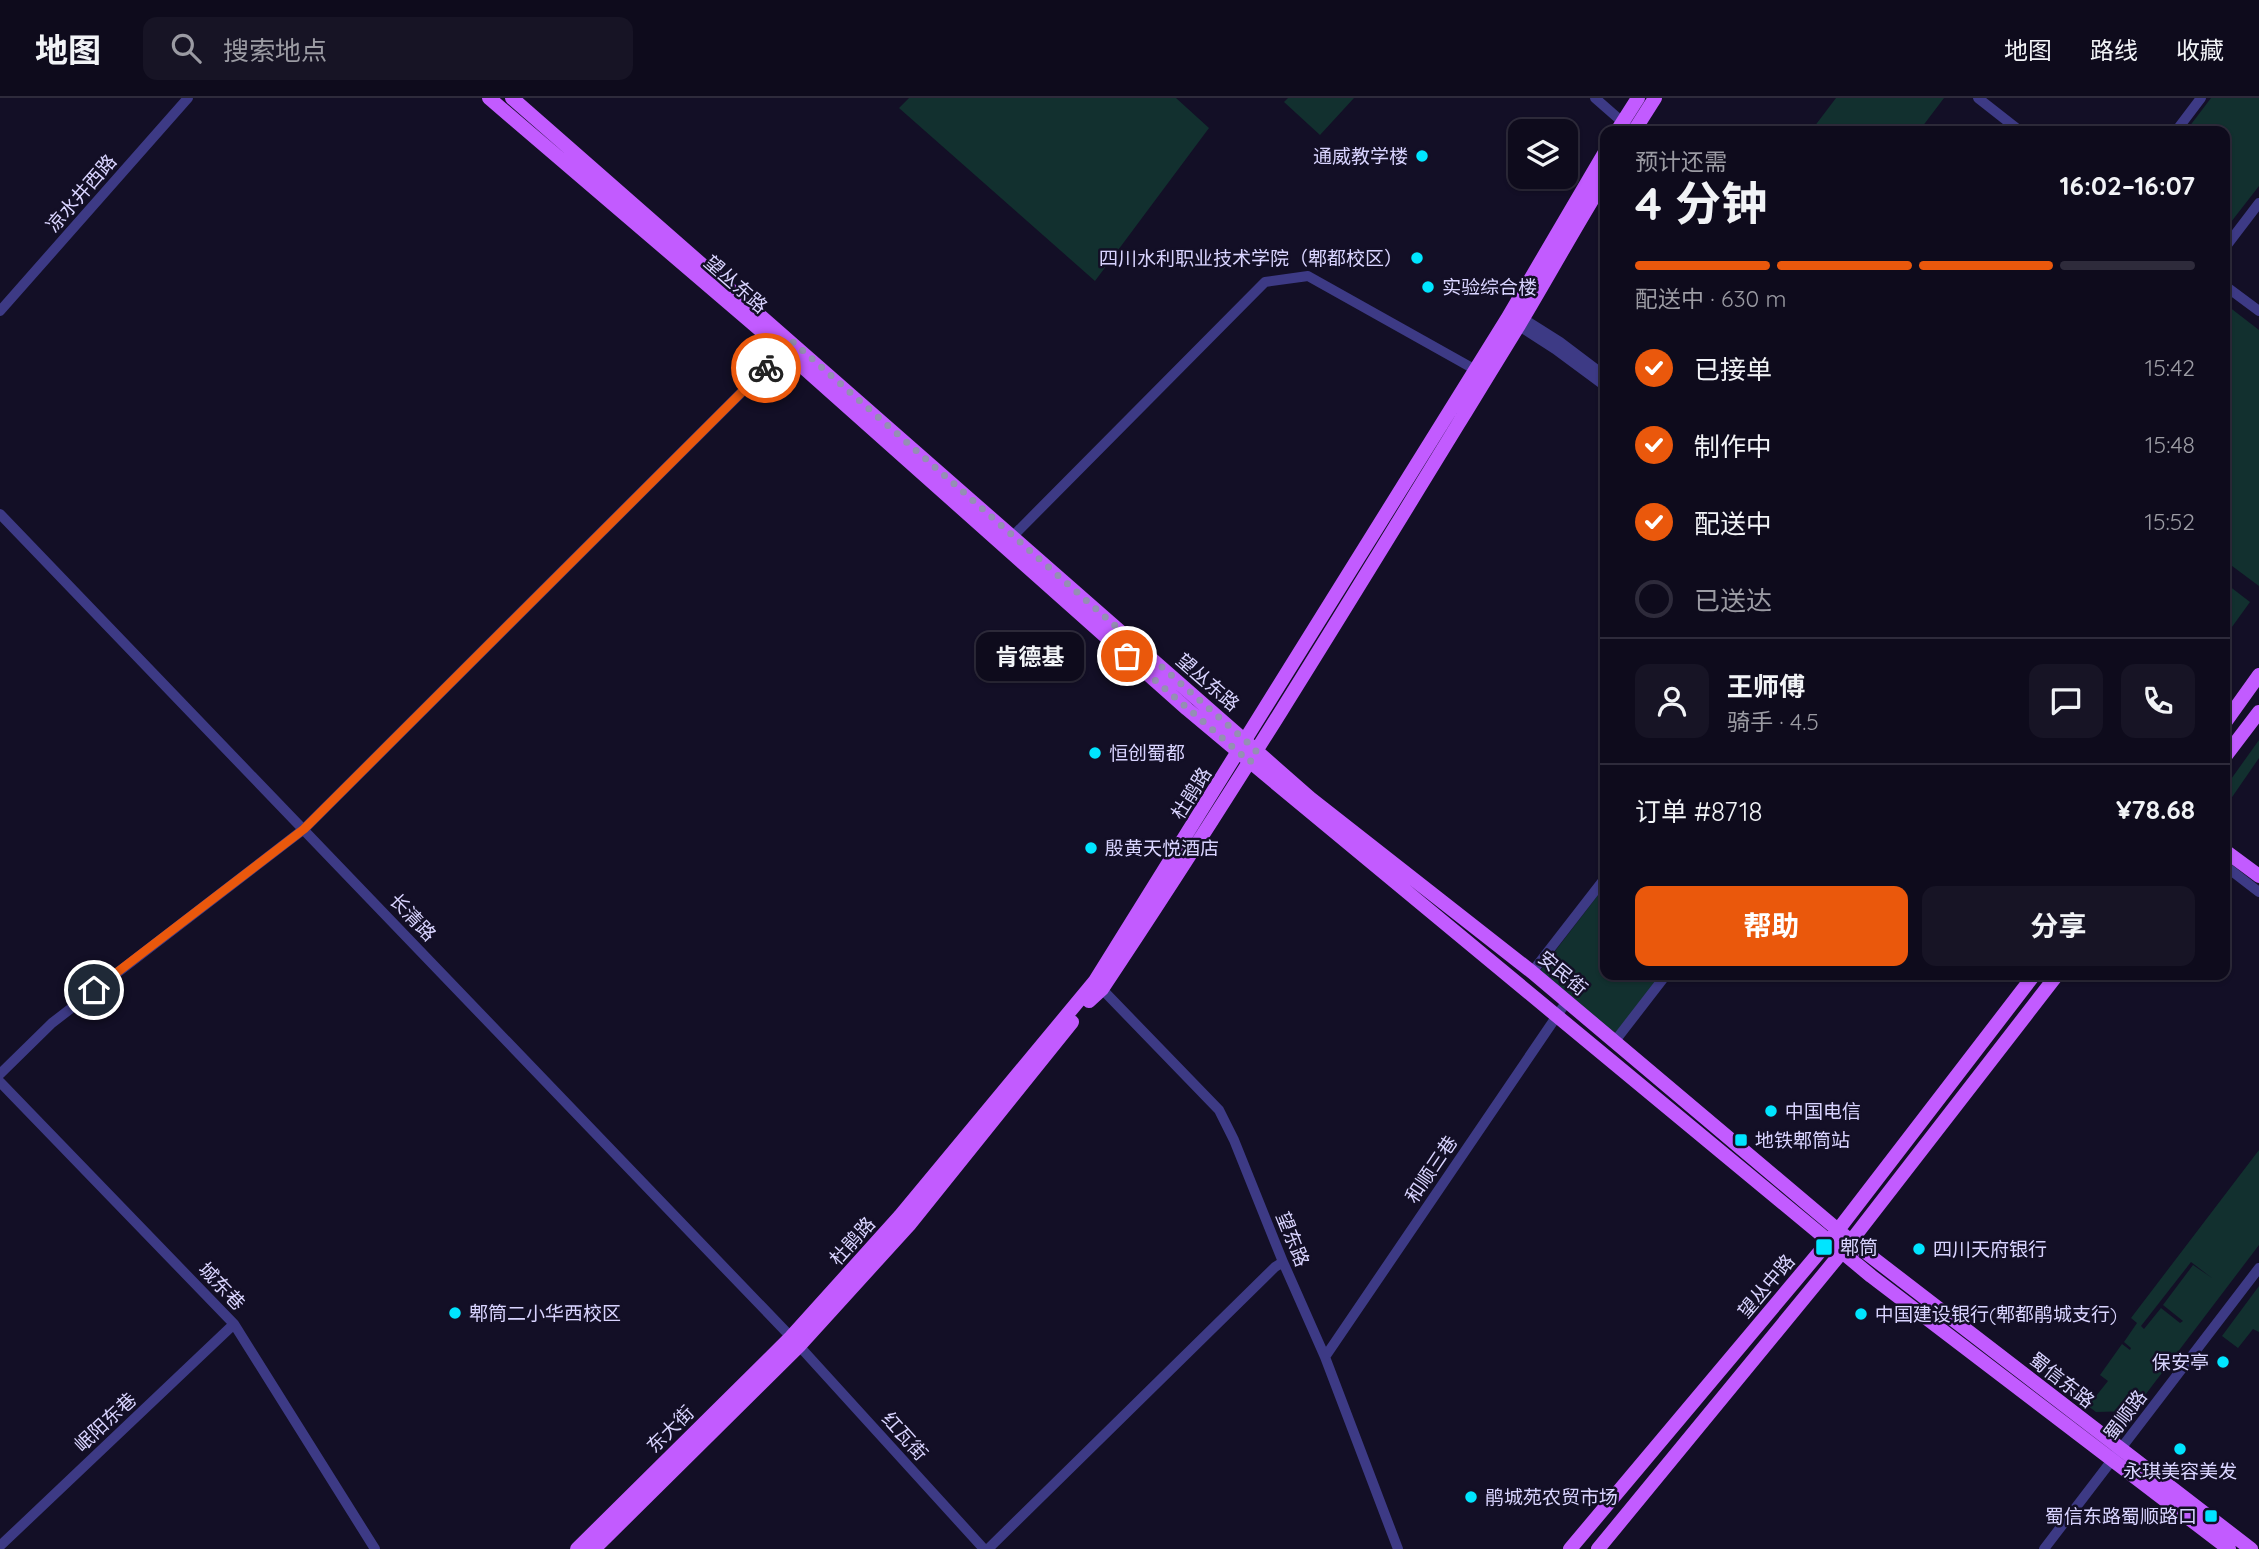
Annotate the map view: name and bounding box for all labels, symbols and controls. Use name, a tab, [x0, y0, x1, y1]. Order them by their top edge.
search box	[143, 17, 633, 80]
text: 地图	[35, 29, 101, 70]
icon: search	[167, 29, 205, 67]
text: 搜索地点	[223, 34, 327, 67]
text: 地图	[2004, 35, 2052, 65]
text: 路线	[2090, 35, 2138, 65]
text: 收藏	[2176, 35, 2224, 65]
map controls	[1508, 119, 1578, 189]
button: layers	[1508, 119, 1578, 189]
place label: 通威教学楼	[1313, 144, 1408, 168]
text: 预计还需	[1635, 147, 1727, 176]
marker: 通威教学楼	[1414, 148, 1430, 164]
street label: 凉水井西路	[41, 149, 121, 237]
text: 16:02–16:07	[2059, 169, 2195, 202]
text: 4 分钟	[1635, 174, 1767, 232]
place label: 四川水利职业技术学院（郫都校区）	[1099, 246, 1403, 270]
street label: 望丛东路	[699, 250, 773, 318]
marker: 四川水利职业技术学院（郫都校区）	[1409, 250, 1425, 266]
place label: 实验综合楼	[1442, 275, 1537, 299]
marker: 实验综合楼	[1420, 279, 1436, 295]
text: 配送中 · 630 m	[1635, 284, 1786, 313]
courier	[731, 333, 801, 403]
icon: bike	[747, 349, 785, 387]
icon: check	[1635, 349, 1673, 387]
text: 已接单	[1694, 353, 1772, 386]
text: 15:42	[2145, 353, 2195, 382]
icon: check	[1635, 426, 1673, 464]
text: 制作中	[1694, 430, 1772, 463]
text: 15:48	[2145, 430, 2195, 459]
icon: check	[1635, 503, 1673, 541]
text: 配送中	[1694, 507, 1772, 540]
text: 15:52	[2144, 507, 2195, 536]
text: 已送达	[1694, 584, 1772, 617]
pin	[1097, 626, 1157, 686]
callout: 肯德基	[976, 632, 1085, 680]
icon: bag	[1108, 637, 1146, 675]
text: 肯德基	[996, 642, 1065, 671]
street label: 望丛东路	[1171, 648, 1245, 716]
button: person	[1635, 664, 1709, 738]
button: chat	[2029, 664, 2103, 738]
button: phone	[2121, 664, 2195, 738]
text: 王师傅	[1727, 670, 1805, 703]
text: 骑手 · 4.5	[1727, 707, 1819, 736]
place label: 恒创蜀都	[1109, 741, 1185, 765]
marker: 恒创蜀都	[1087, 745, 1103, 761]
street label: 杜鹃路	[1166, 762, 1216, 824]
text: ¥78.68	[2116, 793, 2195, 826]
text: 订单 #8718	[1635, 795, 1763, 828]
place label: 殷黄天悦酒店	[1105, 836, 1219, 860]
marker: 殷黄天悦酒店	[1083, 840, 1099, 856]
button: 帮助	[1635, 886, 1908, 966]
button: 分享	[1922, 886, 2195, 966]
street label: 长清路	[385, 888, 441, 946]
street label: 安民街	[1533, 945, 1593, 1001]
pin	[64, 960, 124, 1020]
icon: home	[75, 971, 113, 1009]
place label: 中国电信	[1785, 1099, 1861, 1123]
marker: 中国电信	[1763, 1103, 1779, 1119]
place label: 地铁郫筒站	[1755, 1128, 1850, 1152]
street label: 和顺三巷	[1400, 1131, 1462, 1207]
marker: 地铁郫筒站	[1733, 1132, 1749, 1148]
street label: 望东路	[1271, 1208, 1315, 1270]
street label: 杜鹃路	[824, 1212, 880, 1270]
place label: 郫筒	[1840, 1235, 1878, 1259]
marker: 郫筒	[1814, 1237, 1834, 1257]
place label: 四川天府银行	[1933, 1237, 2047, 1261]
marker: 四川天府银行	[1911, 1241, 1927, 1257]
street label: 望丛中路	[1732, 1249, 1800, 1323]
street label: 城东巷	[194, 1257, 250, 1315]
place label: 郫筒二小华西校区	[469, 1301, 621, 1325]
place label: 中国建设银行(郫都鹃城支行)	[1875, 1302, 2117, 1326]
marker: 郫筒二小华西校区	[447, 1305, 463, 1321]
marker: 中国建设银行(郫都鹃城支行)	[1853, 1306, 1869, 1322]
street label: 蜀信东路	[2025, 1347, 2099, 1413]
place label: 保安亭	[2152, 1350, 2209, 1374]
marker: 保安亭	[2215, 1354, 2231, 1370]
street label: 蜀顺路	[2098, 1385, 2152, 1445]
street label: 岷阳东巷	[69, 1387, 141, 1457]
street label: 东大街	[641, 1400, 699, 1458]
street label: 红瓦街	[877, 1407, 933, 1465]
marker: 永琪美容美发	[2172, 1441, 2188, 1457]
place label: 永琪美容美发	[2123, 1459, 2237, 1483]
place label: 鹃城苑农贸市场	[1485, 1485, 1618, 1509]
marker: 鹃城苑农贸市场	[1463, 1489, 1479, 1505]
place label: 蜀信东路蜀顺路口	[2045, 1504, 2197, 1528]
marker: 蜀信东路蜀顺路口	[2203, 1508, 2219, 1524]

